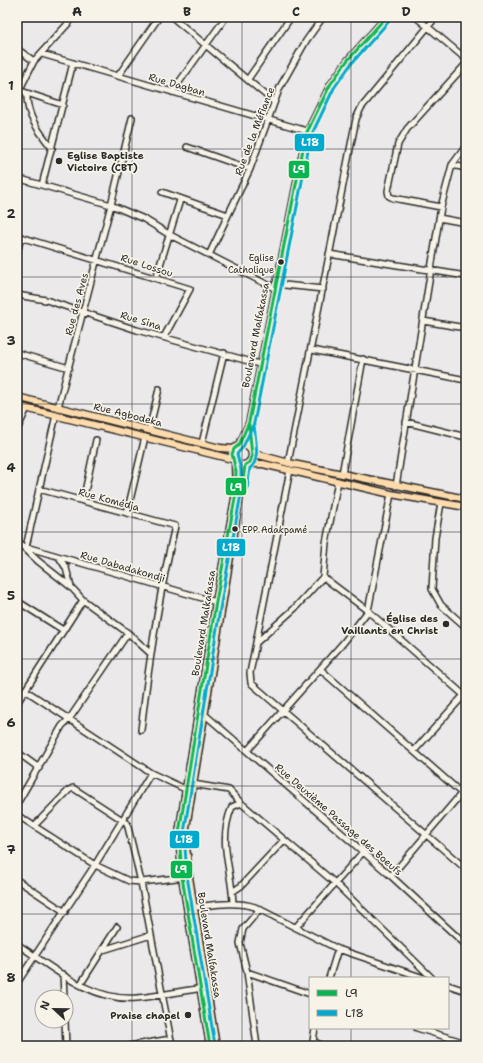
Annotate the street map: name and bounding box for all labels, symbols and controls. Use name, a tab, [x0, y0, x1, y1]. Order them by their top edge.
text: A	[72, 3, 82, 20]
text: B	[183, 3, 191, 20]
text: C	[292, 3, 300, 20]
text: D	[401, 3, 411, 20]
street label: Rue Dagban	[147, 70, 207, 99]
text: 1	[8, 77, 14, 94]
street label: Rue de la Méfiance	[232, 85, 277, 177]
line badge: L18	[294, 133, 325, 152]
text: L18	[301, 135, 319, 150]
place label: Eglise Baptiste Victoire (CBT)	[67, 149, 144, 174]
marker: Eglise Baptiste Victoire (CBT)	[54, 156, 64, 166]
line badge: L9	[288, 160, 310, 179]
text: L9	[293, 162, 306, 177]
text: 2	[6, 205, 16, 222]
street label: Rue Lossou	[119, 251, 175, 280]
place label: Eglise Catholique	[228, 252, 274, 276]
marker: Eglise Catholique	[276, 257, 286, 267]
street label: Rue des Aves	[62, 271, 91, 337]
street label: Boulevard Malfakassa	[239, 281, 272, 389]
street label: Rue Sina	[119, 308, 164, 333]
text: 3	[6, 332, 16, 349]
street label: Rue Agbodeka	[92, 400, 164, 429]
text: 4	[6, 459, 16, 476]
line badge: L9	[225, 477, 247, 496]
text: L9	[230, 480, 243, 495]
street label: Rue Komédja	[77, 485, 142, 514]
marker: EPP Adakpamé	[230, 524, 240, 534]
place label: EPP Adakpamé	[242, 524, 307, 536]
line badge: L18	[216, 538, 246, 557]
text: L18	[222, 540, 240, 555]
street label: Rue Dabadakondji	[79, 548, 167, 585]
street label: Boulevard Malkafassa	[189, 568, 218, 677]
text: 5	[7, 587, 15, 604]
place label: Église des Vaillants en Christ	[341, 612, 438, 637]
marker: Église des Vaillants en Christ	[441, 619, 451, 629]
text: 6	[6, 714, 16, 731]
street label: Rue Deuxième Passage des Boeufs	[272, 761, 405, 878]
line badge: L18	[169, 830, 200, 849]
text: L18	[175, 832, 193, 847]
text: 7	[6, 841, 16, 858]
line badge: L9	[170, 860, 193, 879]
text: L9	[175, 862, 188, 877]
street label: Boulevard Malfakassa	[195, 891, 224, 1000]
text: 8	[6, 969, 16, 986]
legend	[309, 977, 449, 1029]
text: L9	[345, 985, 358, 1001]
north arrow	[34, 989, 74, 1029]
text: N	[37, 998, 54, 1012]
text: L18	[345, 1005, 364, 1021]
place label: Praise chapel	[110, 1009, 181, 1022]
marker: Praise chapel	[183, 1010, 193, 1020]

